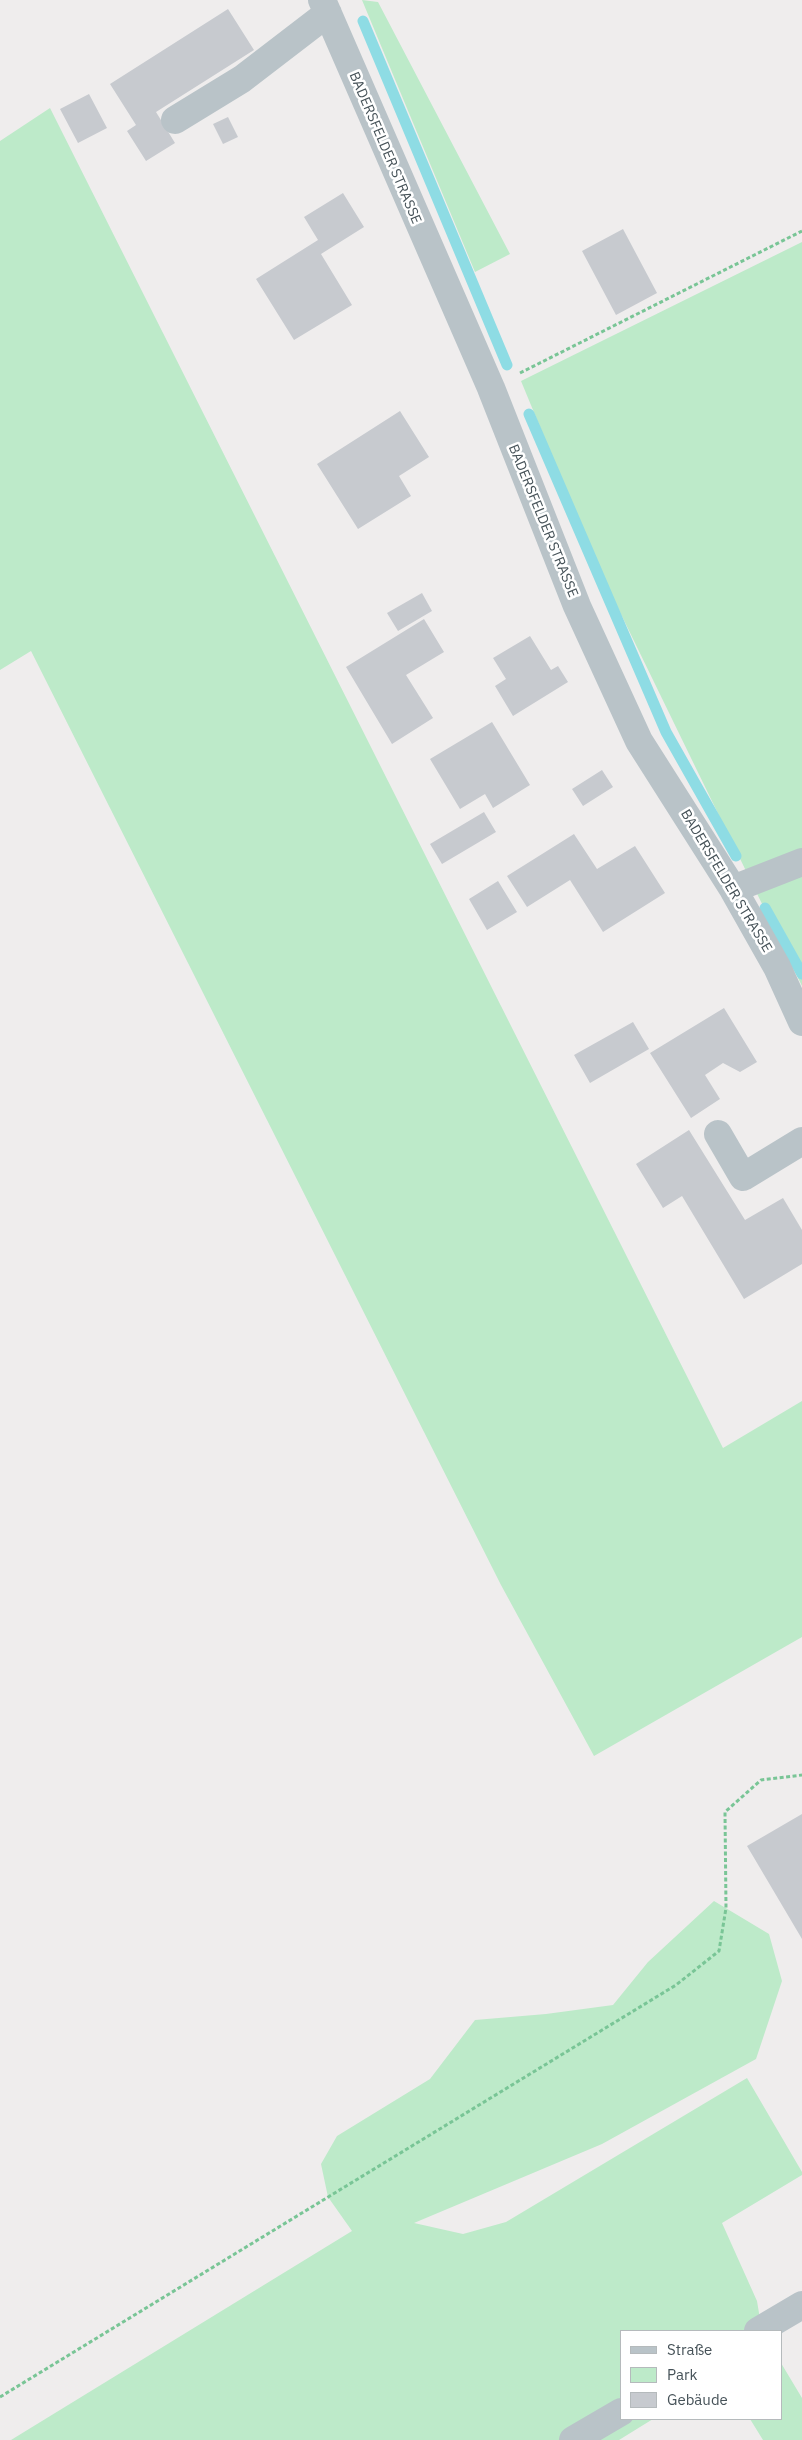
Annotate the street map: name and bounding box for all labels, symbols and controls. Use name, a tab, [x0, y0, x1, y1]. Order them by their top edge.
street label: BADERSFELDER STRASSE	[345, 69, 425, 227]
street label: BADERSFELDER STRASSE	[505, 442, 581, 600]
street label: BADERSFELDER STRASSE	[677, 807, 775, 955]
legend	[620, 2330, 782, 2420]
text: Straße	[667, 2340, 712, 2359]
text: Park	[667, 2365, 697, 2384]
text: Gebäude	[667, 2390, 728, 2409]

